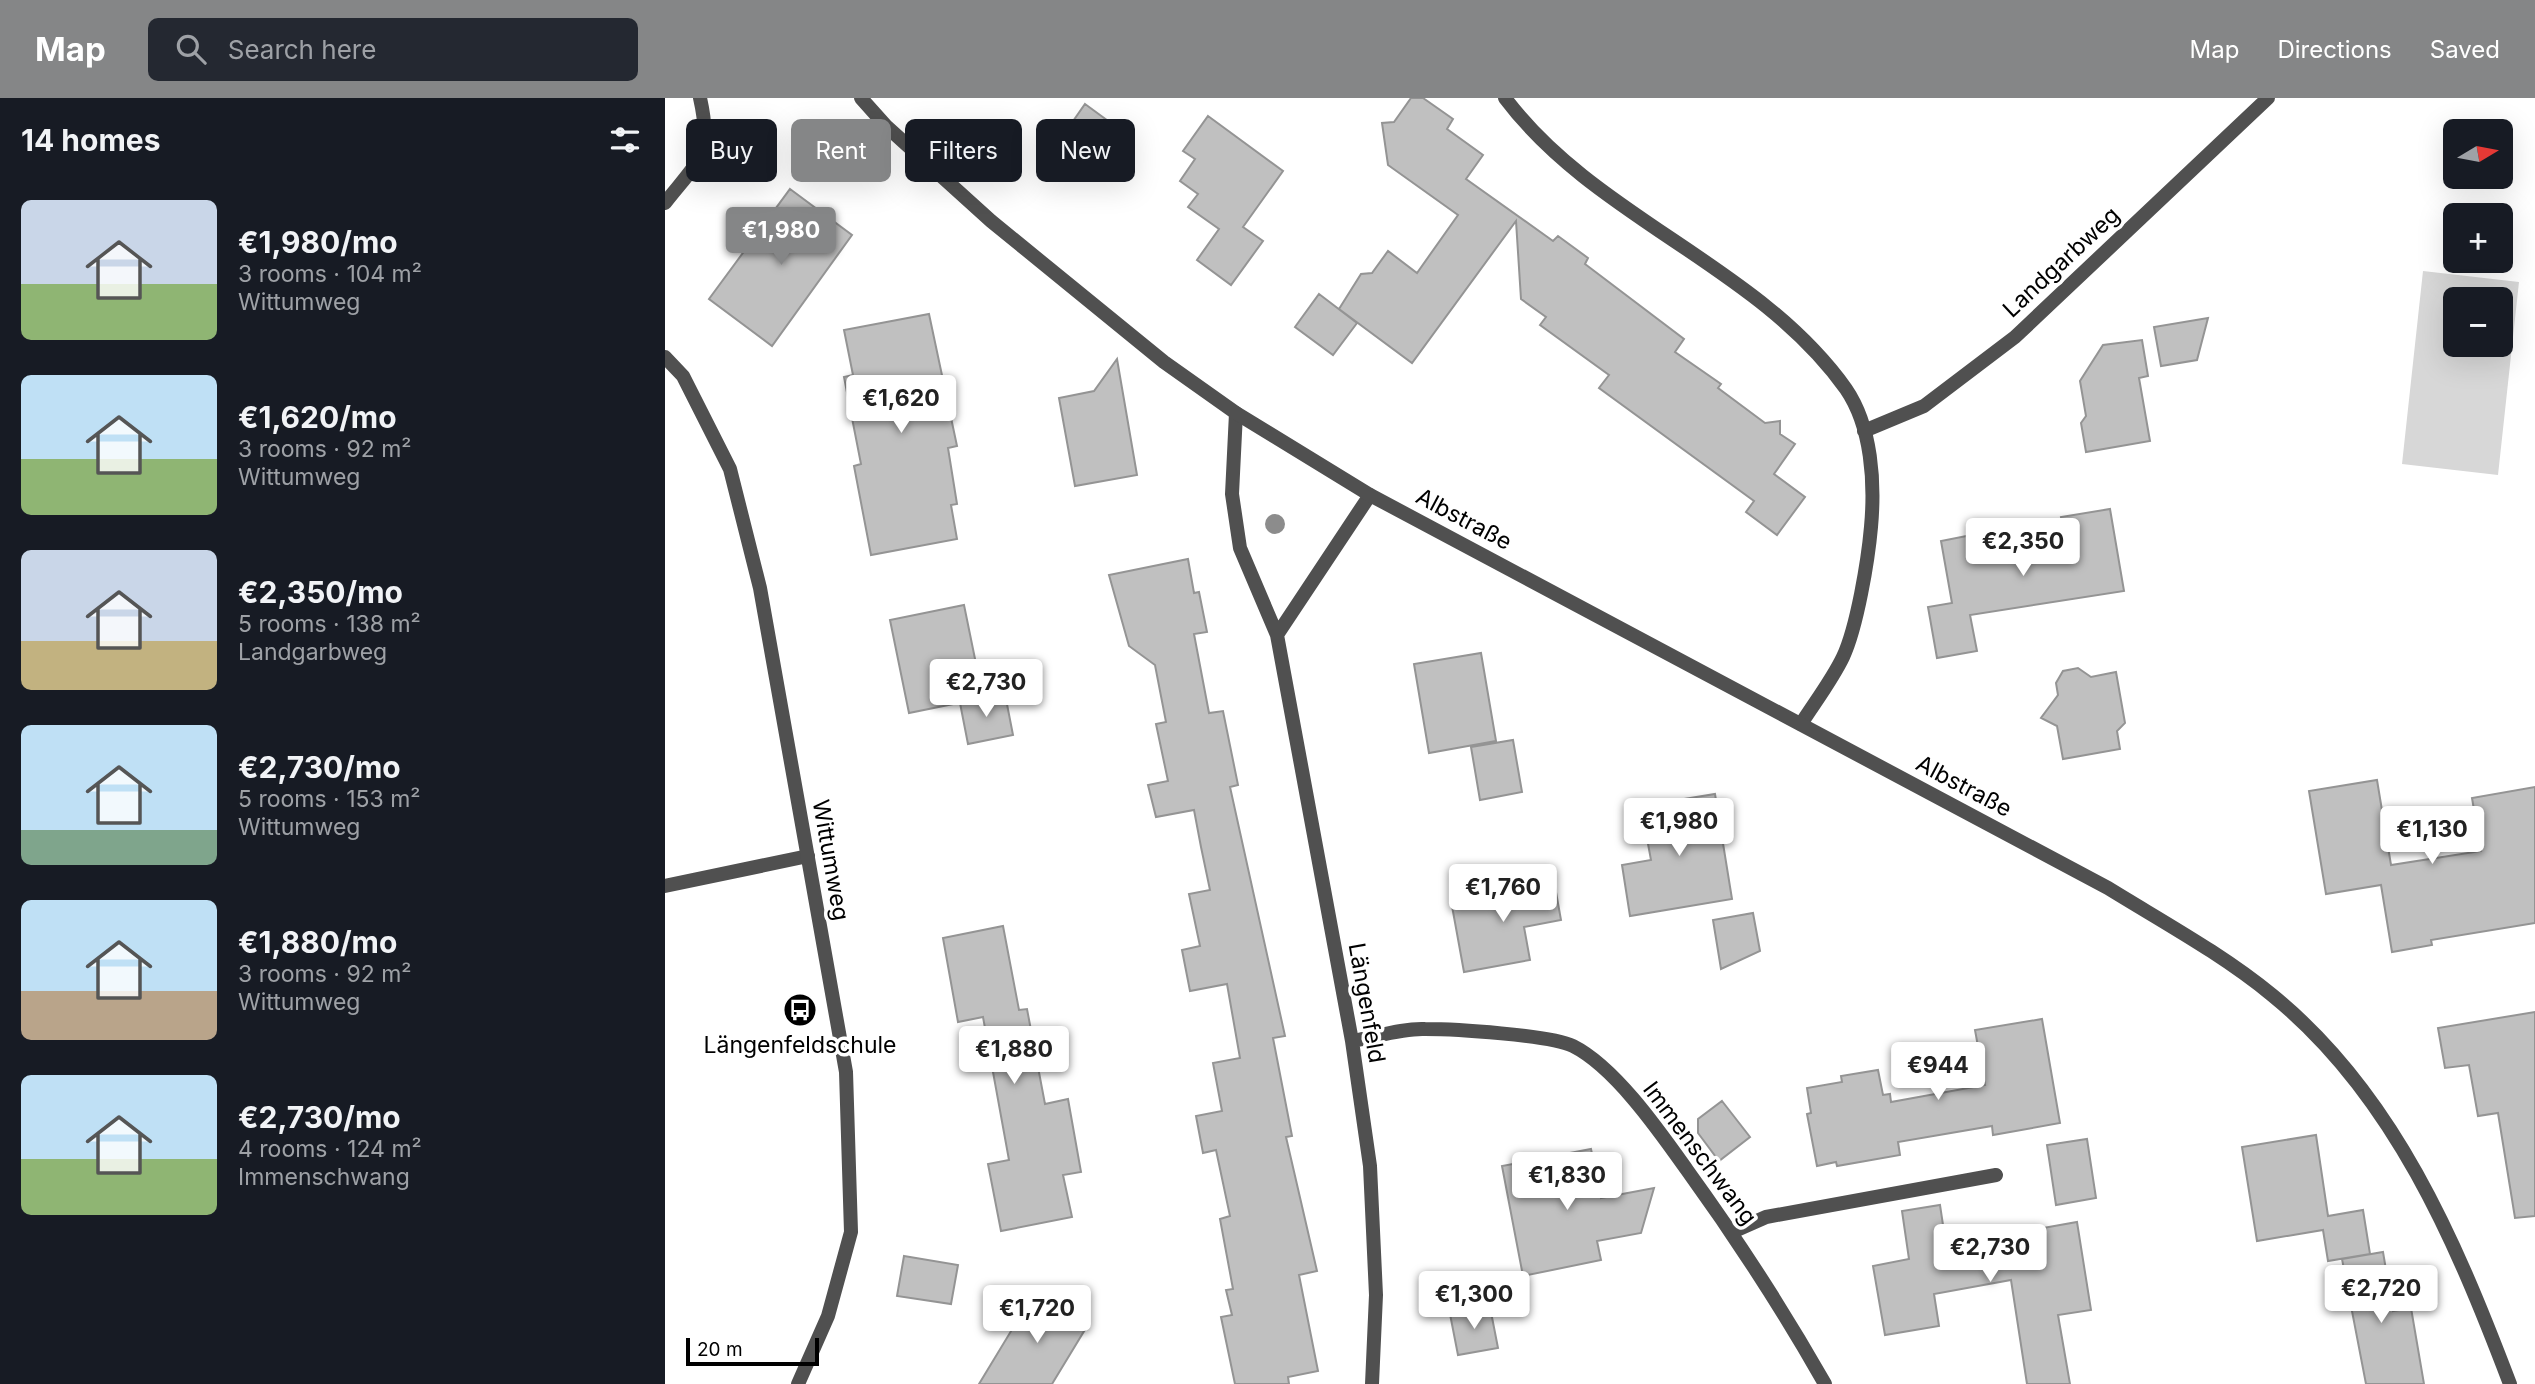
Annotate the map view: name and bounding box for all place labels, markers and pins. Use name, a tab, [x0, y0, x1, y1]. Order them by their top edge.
pin: €1,980	[724, 208, 838, 267]
pin: €1,620	[844, 376, 958, 435]
pin: €2,350	[1966, 518, 2080, 578]
pin: €2,730	[929, 660, 1043, 719]
pin: €1,980	[1622, 798, 1736, 858]
pin: €1,130	[2375, 806, 2489, 866]
pin: €1,760	[1446, 864, 1560, 924]
bus stop icon: Längenfeldschule	[781, 991, 819, 1029]
pin: €1,880	[957, 1026, 1071, 1086]
place label: Längenfeldschule	[704, 1031, 896, 1059]
pin: €944	[1897, 1042, 1979, 1102]
pin: €1,830	[1510, 1152, 1624, 1212]
pin: €2,730	[1933, 1224, 2047, 1284]
pin: €2,720	[2324, 1266, 2438, 1325]
pin: €1,300	[1417, 1272, 1531, 1331]
pin: €1,720	[980, 1286, 1094, 1345]

